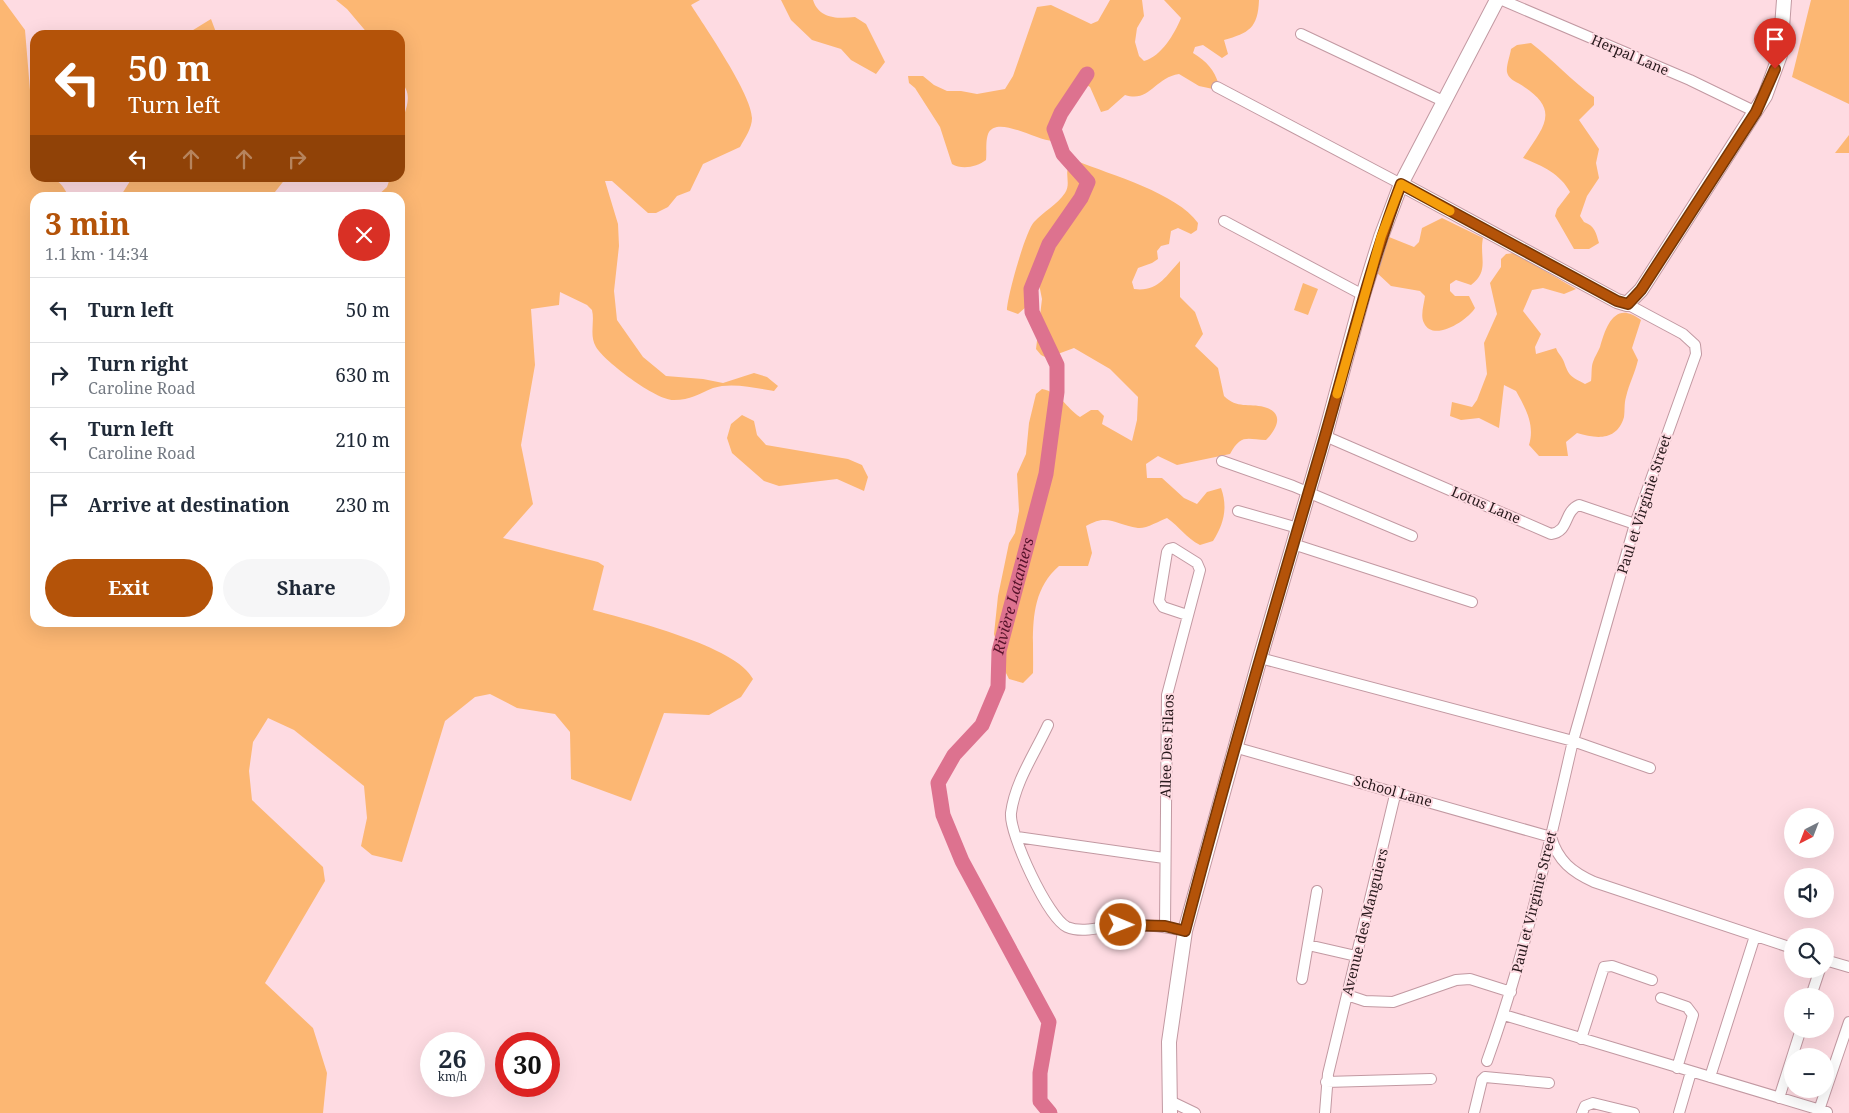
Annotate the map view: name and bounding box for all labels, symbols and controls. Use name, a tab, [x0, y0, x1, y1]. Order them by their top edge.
pin	[1754, 18, 1796, 69]
icon: arrive	[1761, 25, 1789, 53]
street label: Herpal Lane	[1588, 30, 1672, 79]
text: 50 m	[128, 44, 211, 91]
icon: left	[45, 50, 110, 115]
text: Turn left	[128, 89, 220, 119]
icon: left	[124, 145, 152, 173]
icon: ahead	[177, 145, 205, 173]
icon: ahead	[230, 145, 258, 173]
icon: right	[283, 145, 311, 173]
text: 3 min	[45, 203, 130, 244]
button: close	[338, 209, 390, 261]
text: 1.1 km · 14:34	[45, 243, 148, 265]
icon: left	[45, 296, 73, 324]
text: Turn left	[88, 297, 174, 323]
text: 50 m	[346, 297, 390, 323]
text: Turn right	[88, 351, 188, 377]
icon: right	[45, 361, 73, 389]
text: 630 m	[335, 362, 390, 388]
text: Caroline Road	[88, 377, 195, 399]
text: Turn left	[88, 416, 174, 442]
icon: left	[45, 426, 73, 454]
text: 210 m	[335, 427, 390, 453]
street label: Paul et Virginie Street	[1612, 432, 1675, 576]
text: Caroline Road	[88, 442, 195, 464]
street label: Lotus Lane	[1449, 481, 1524, 528]
icon: arrive	[45, 491, 73, 519]
text: Arrive at destination	[88, 492, 290, 518]
text: 230 m	[335, 492, 390, 518]
water label: Rivière Lataniers	[987, 535, 1038, 657]
button: Exit	[45, 559, 213, 617]
button: Share	[223, 559, 390, 617]
street label: Allee Des Filaos	[1155, 694, 1178, 798]
street label: School Lane	[1352, 770, 1435, 811]
north arrow	[1784, 808, 1834, 858]
map controls	[1784, 808, 1834, 1098]
street label: Paul et Virginie Street	[1507, 829, 1560, 975]
street label: Avenue des Manguiers	[1337, 846, 1392, 997]
button: sound	[1784, 868, 1834, 918]
position arrow	[1094, 898, 1146, 950]
button: search	[1784, 928, 1834, 978]
button: +	[1784, 988, 1834, 1038]
speed limit sign: 30	[495, 1032, 560, 1097]
text: 26	[438, 1041, 467, 1075]
button: −	[1784, 1048, 1834, 1098]
text: km/h	[438, 1068, 467, 1085]

